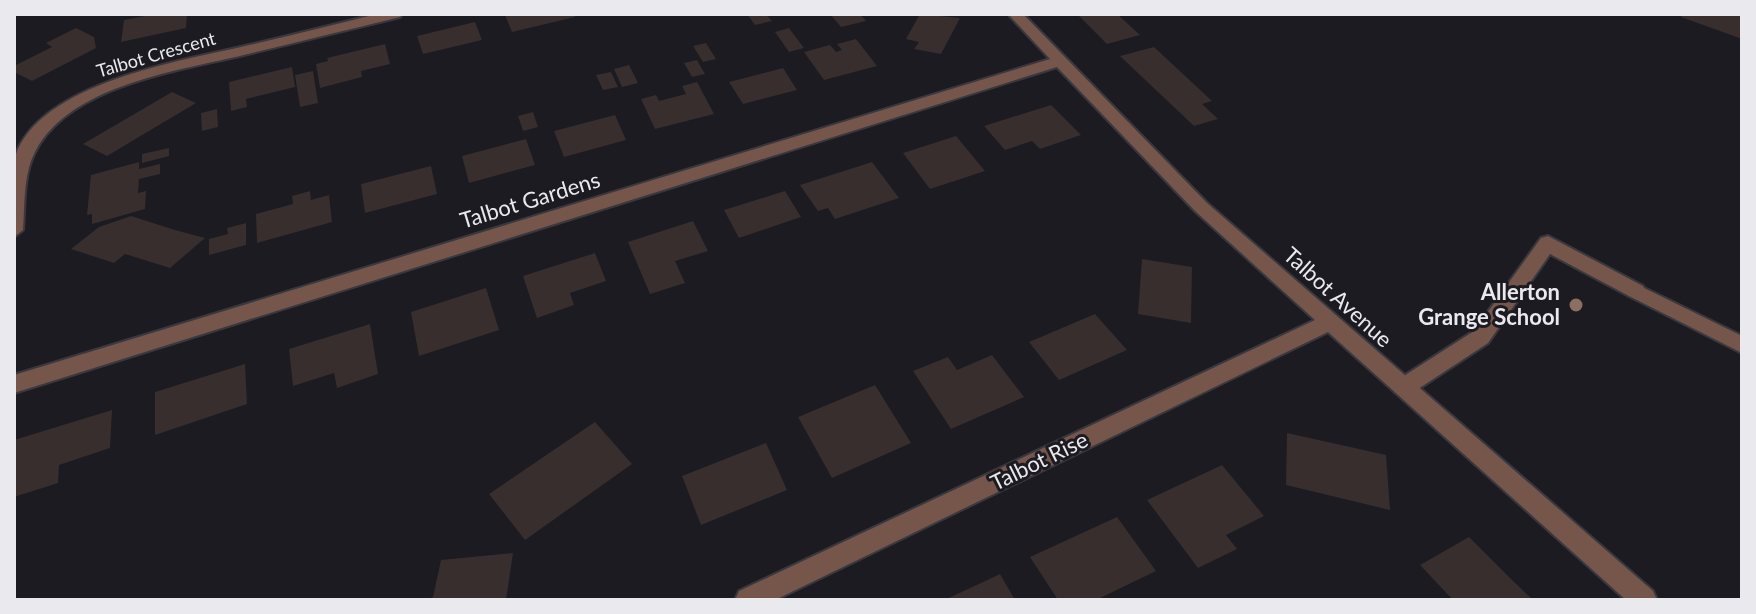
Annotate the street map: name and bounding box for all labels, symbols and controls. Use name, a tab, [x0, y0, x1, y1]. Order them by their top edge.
street label: Talbot Crescent	[94, 26, 218, 82]
street label: Talbot Gardens	[457, 165, 603, 234]
street label: Talbot Avenue	[1278, 241, 1398, 352]
place label: Allerton Grange School	[1418, 278, 1560, 330]
marker: Allerton Grange School	[1567, 296, 1585, 314]
street label: Talbot Rise	[986, 425, 1092, 496]

